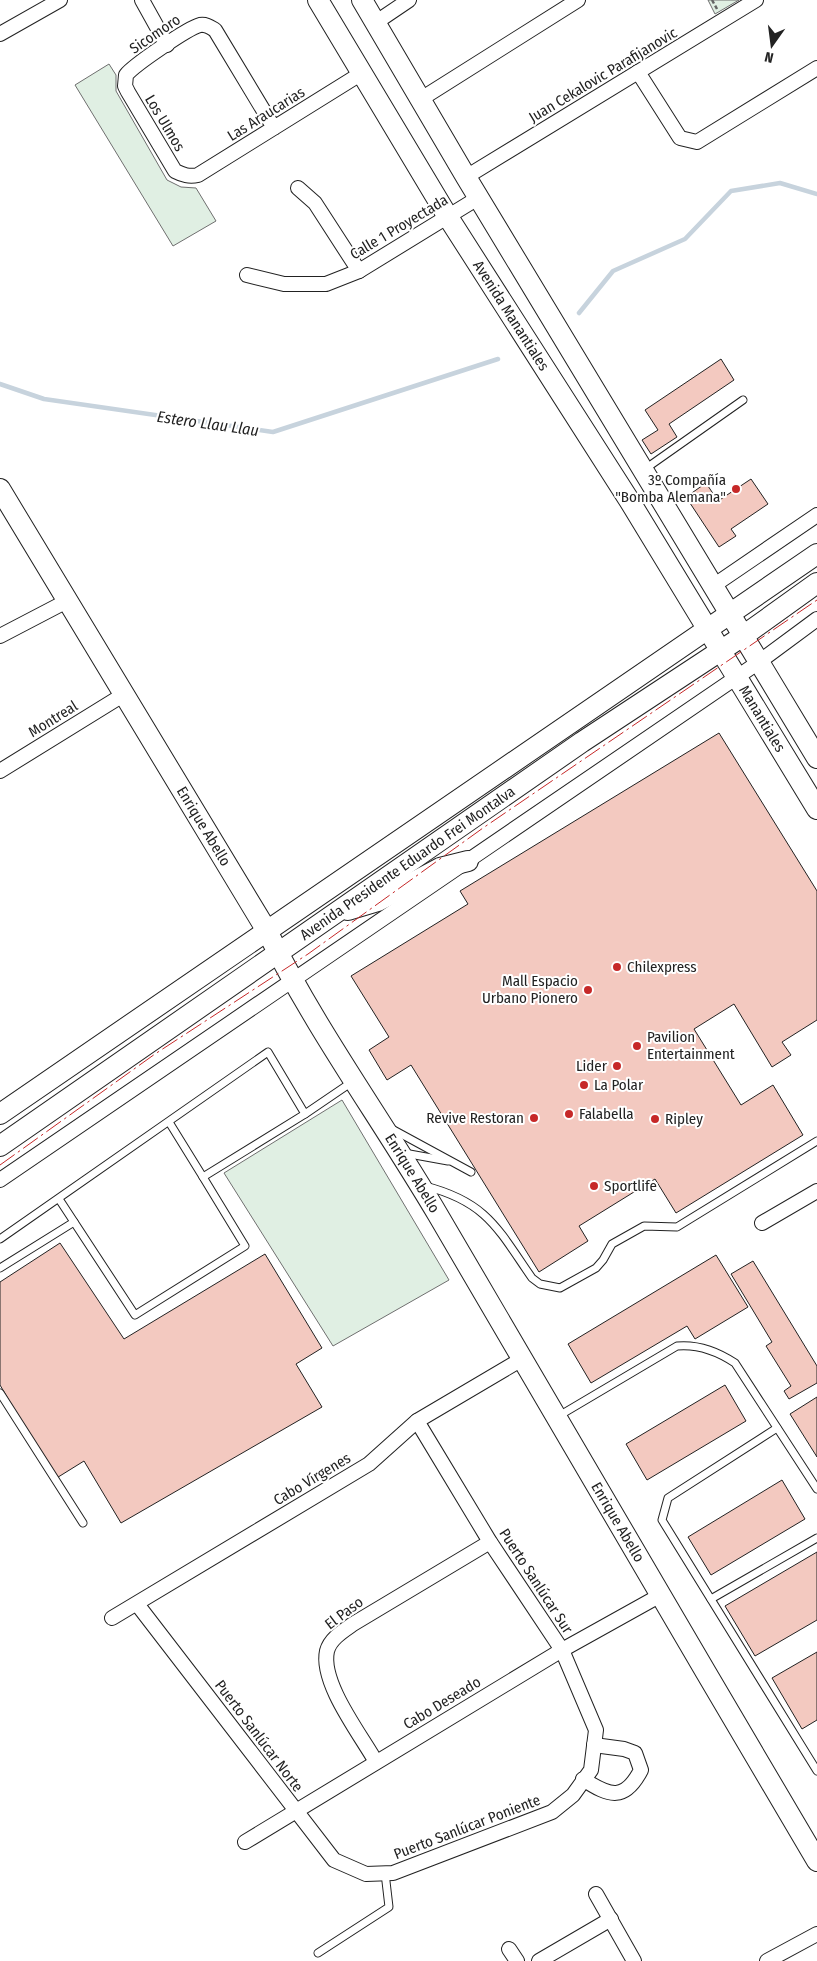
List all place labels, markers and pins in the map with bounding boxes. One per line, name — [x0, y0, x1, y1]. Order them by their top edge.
place label: 3º Compañía "Bomba Alemana" — [615, 471, 726, 506]
marker: 3º Compañía "Bomba Alemana" — [730, 483, 742, 495]
place label: Chilexpress — [627, 958, 697, 976]
marker: Chilexpress — [611, 961, 623, 973]
place label: Mall Espacio Urbano Pionero — [482, 972, 578, 1007]
marker: Mall Espacio Urbano Pionero — [582, 984, 594, 996]
place label: Pavilion Entertainment — [647, 1028, 735, 1063]
marker: Pavilion Entertainment — [631, 1040, 643, 1052]
place label: Lider — [576, 1057, 608, 1075]
marker: Lider — [611, 1060, 623, 1072]
place label: La Polar — [594, 1076, 644, 1094]
marker: La Polar — [578, 1079, 590, 1091]
place label: Falabella — [579, 1105, 634, 1123]
marker: Falabella — [563, 1108, 575, 1120]
place label: Revive Restoran — [426, 1109, 524, 1127]
place label: Ripley — [665, 1110, 703, 1128]
marker: Revive Restoran — [528, 1112, 540, 1124]
marker: Ripley — [649, 1113, 661, 1125]
place label: Sportlife — [604, 1177, 657, 1195]
marker: Sportlife — [588, 1180, 600, 1192]

